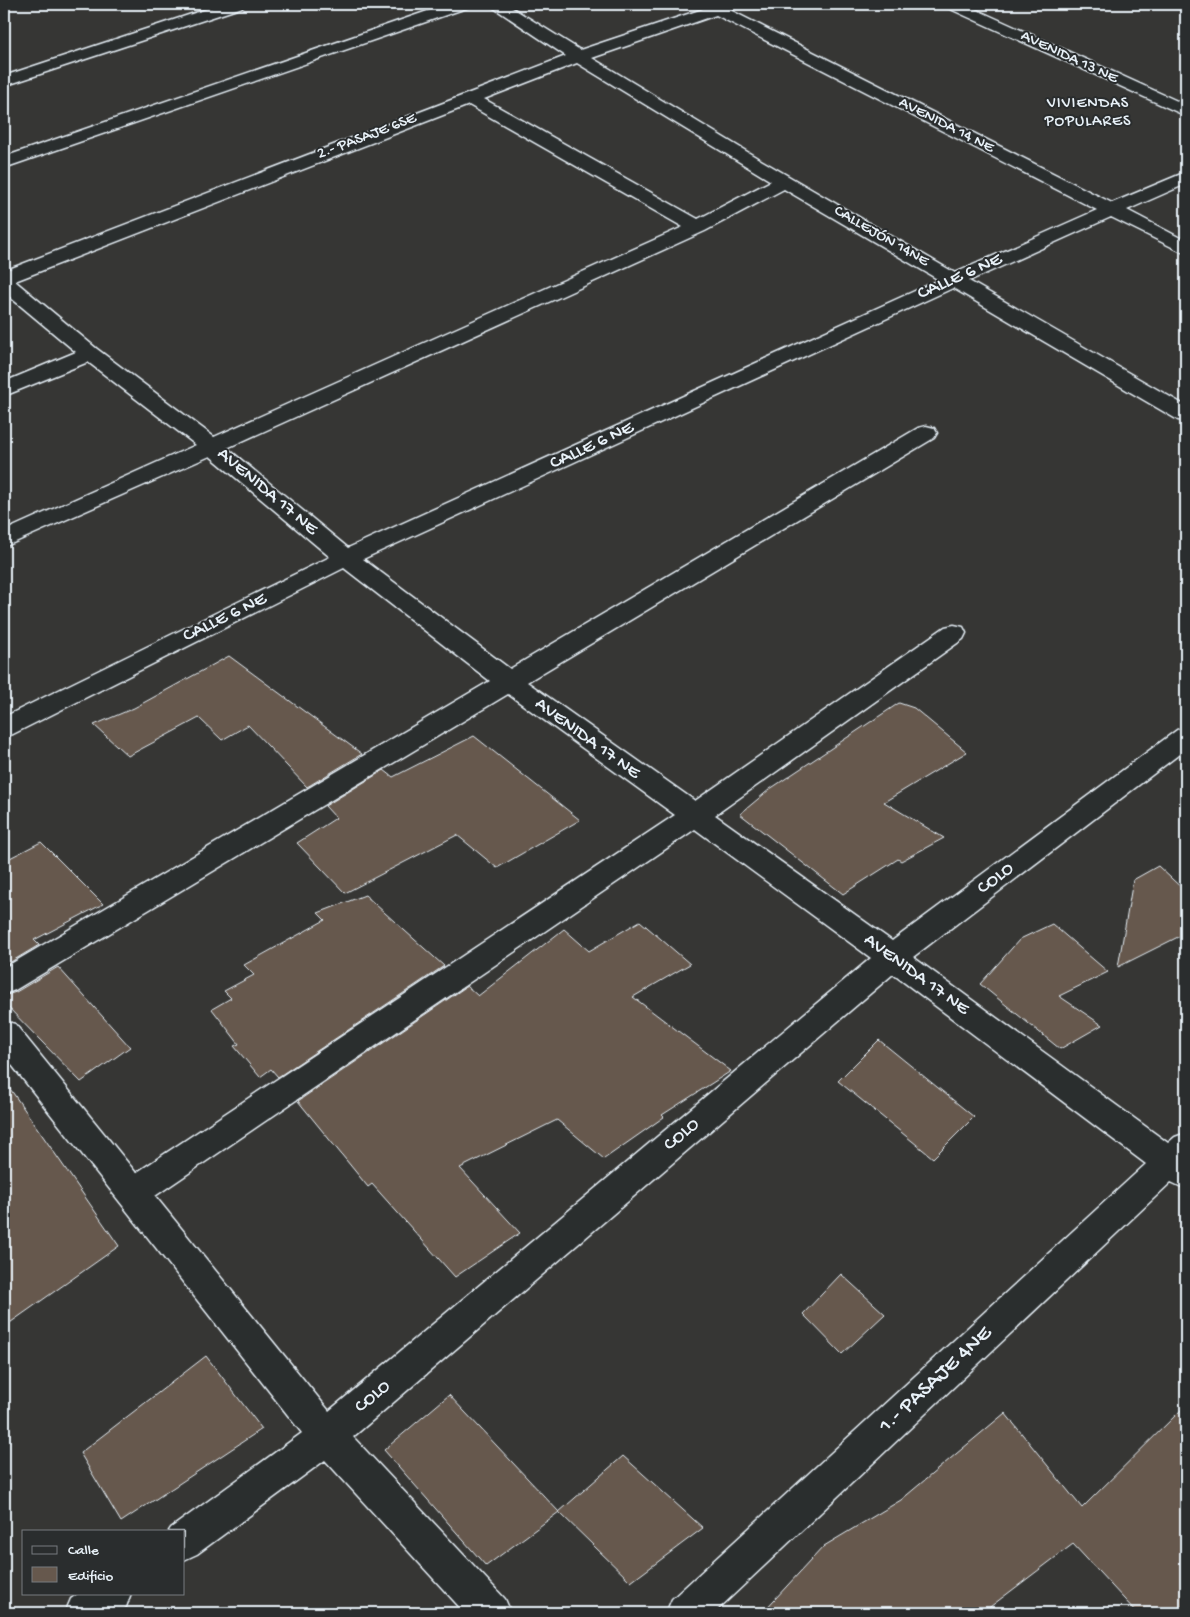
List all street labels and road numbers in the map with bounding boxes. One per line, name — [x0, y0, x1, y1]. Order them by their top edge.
street label: AVENIDA 13 NE — [1017, 27, 1122, 89]
street label: AVENIDA 14 NE — [895, 94, 998, 159]
street label: 2.- PASAJE 6SE — [315, 109, 420, 165]
street label: CALLEJÓN 14NE — [830, 202, 933, 272]
street label: CALLE 6 NE — [914, 248, 1007, 306]
street label: CALLE 6 NE — [546, 416, 639, 475]
street label: AVENIDA 17 NE — [212, 443, 323, 542]
street label: CALLE 6 NE — [179, 587, 272, 648]
street label: AVENIDA 17 NE — [530, 693, 645, 786]
street label: COLO — [973, 857, 1019, 900]
street label: AVENIDA 17 NE — [859, 929, 974, 1022]
street label: COLO — [659, 1113, 705, 1157]
street label: 1.- PASAJE 4NE — [873, 1320, 999, 1440]
street label: COLO — [350, 1375, 396, 1419]

